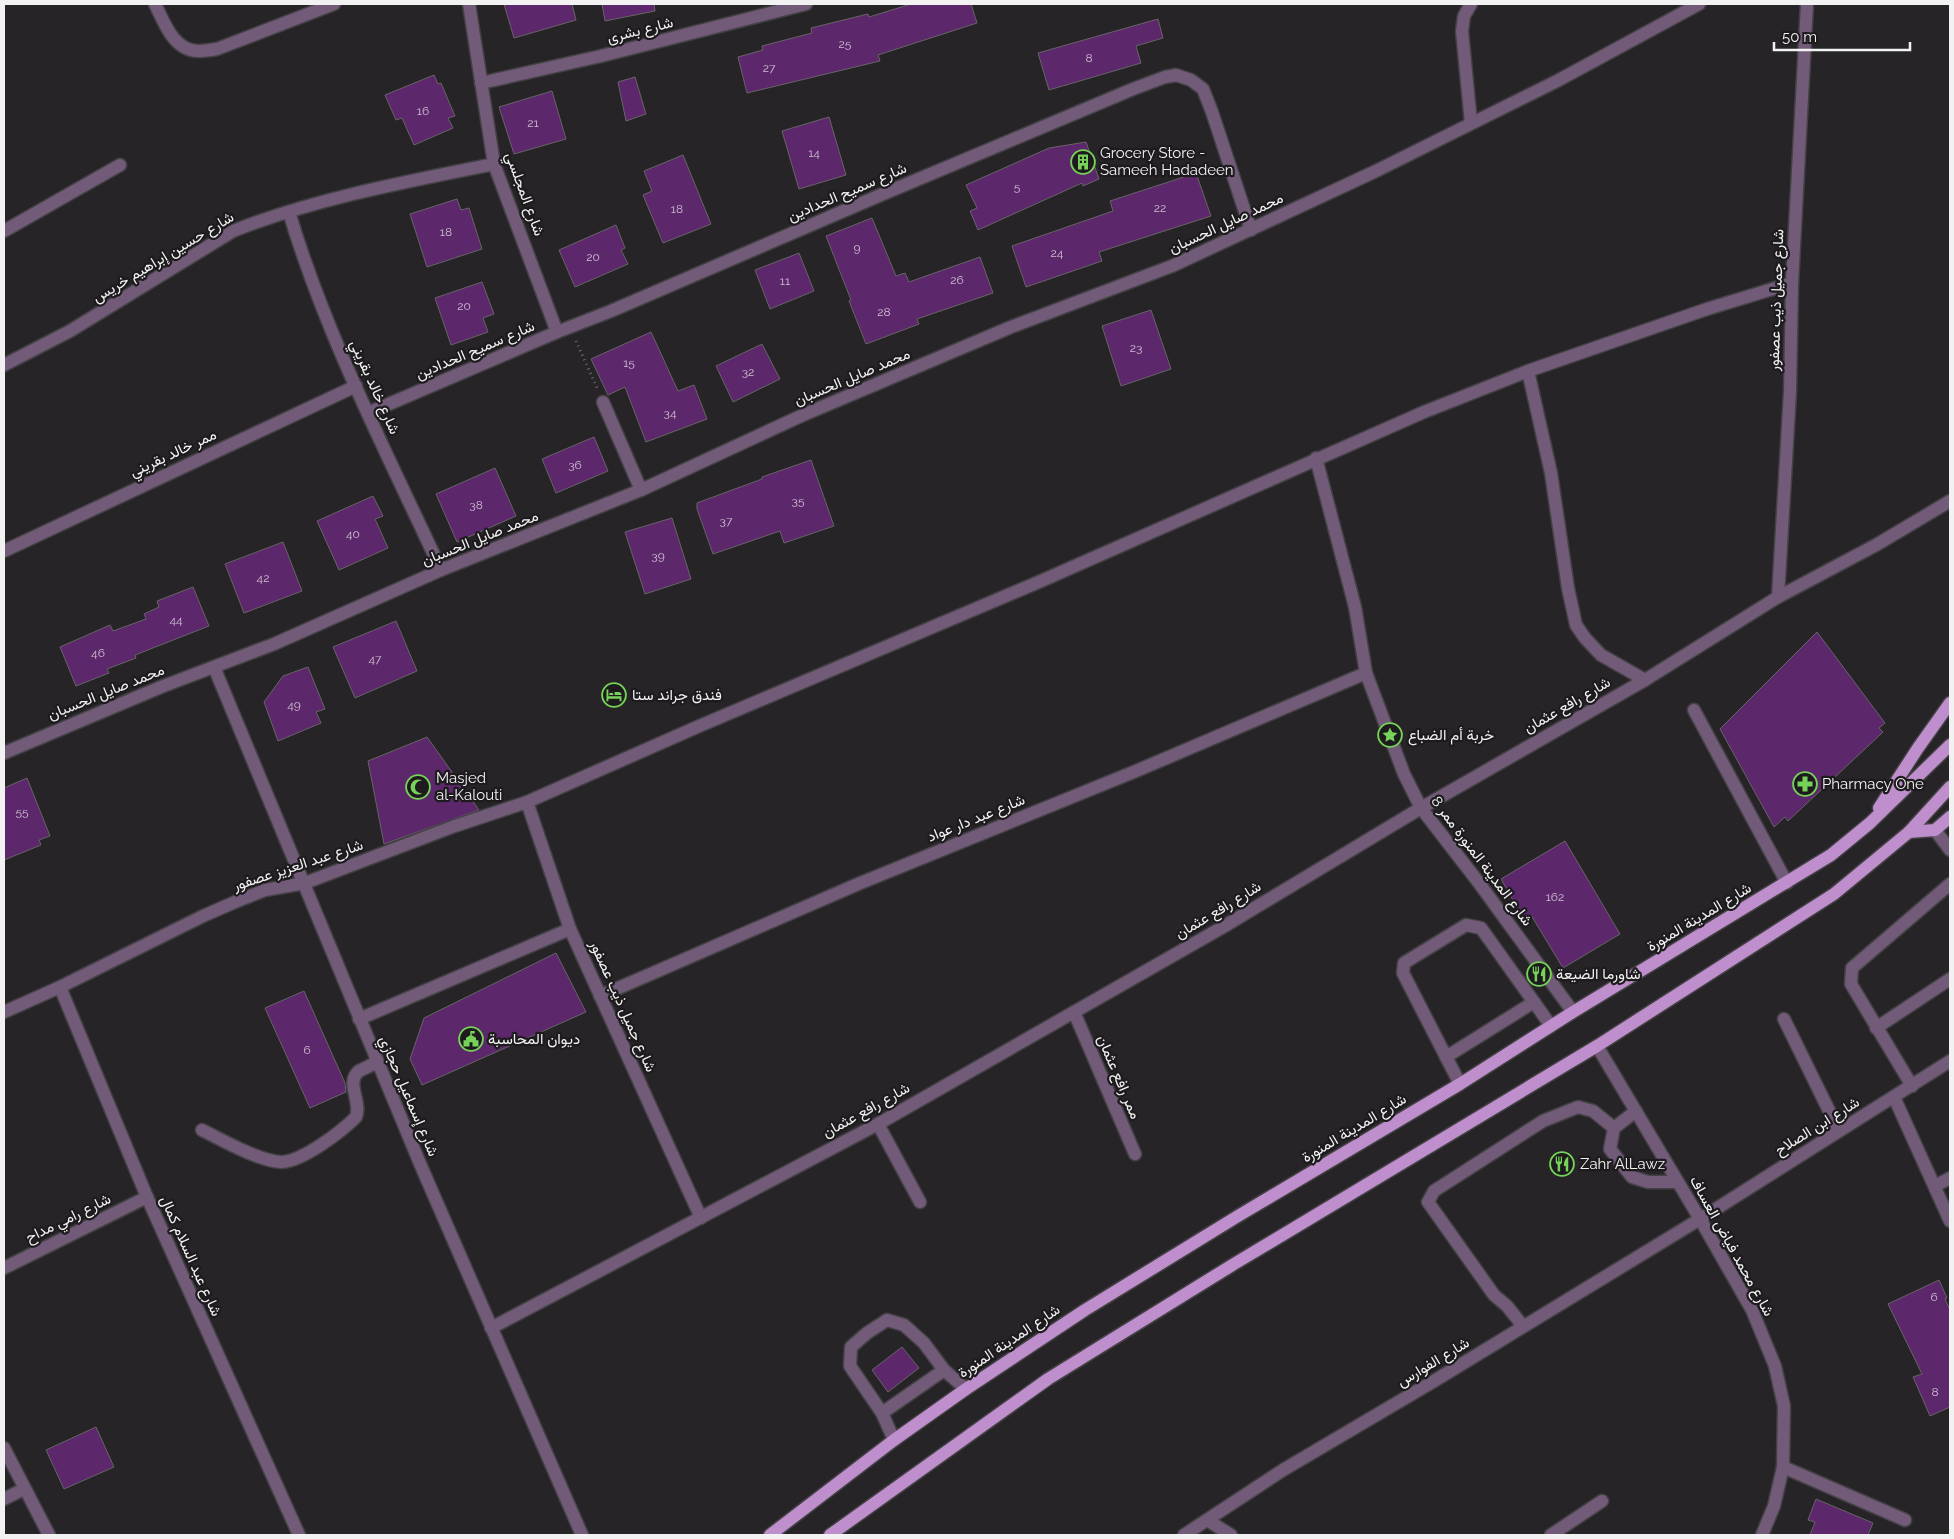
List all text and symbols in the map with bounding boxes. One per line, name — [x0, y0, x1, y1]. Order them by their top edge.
street label: شارع بشرى — [605, 13, 676, 49]
scale bar — [1774, 20, 1910, 52]
text: 50 m — [1782, 28, 1817, 46]
house number: 25 — [839, 37, 852, 51]
house number: 8 — [1085, 51, 1093, 65]
house number: 27 — [763, 61, 776, 75]
house number: 16 — [417, 104, 429, 118]
house number: 21 — [527, 116, 539, 130]
place label: Grocery Store - Sameeh Hadadeen — [1100, 144, 1234, 179]
house number: 14 — [808, 146, 820, 160]
building icon: Grocery Store - Sameeh Hadadeen — [1070, 149, 1096, 175]
street label: شارع المجلسي — [498, 150, 549, 240]
street label: شارع سميح الحدادين — [785, 159, 910, 227]
house number: 5 — [1014, 180, 1021, 194]
street label: محمد صايل الحسبان — [1166, 189, 1286, 257]
house number: 22 — [1154, 201, 1166, 215]
house number: 18 — [671, 202, 683, 216]
street label: شارع حسين إبراهيم خريس — [89, 208, 238, 308]
house number: 18 — [440, 225, 452, 239]
street label: شارع جميل ذيب عصفور — [1764, 229, 1789, 372]
house number: 9 — [853, 241, 861, 255]
house number: 24 — [1051, 246, 1064, 260]
house number: 20 — [586, 250, 600, 264]
house number: 26 — [950, 273, 964, 287]
house number: 11 — [780, 274, 790, 288]
house number: 20 — [457, 299, 471, 313]
house number: 28 — [877, 305, 891, 319]
street label: شارع سميح الحدادين — [413, 317, 538, 385]
street label: شارع خالد بقريني — [343, 337, 404, 439]
house number: 23 — [1130, 341, 1142, 355]
street label: محمد صايل الحسبان — [791, 344, 913, 410]
house number: 15 — [623, 356, 635, 370]
house number: 32 — [742, 365, 754, 379]
house number: 34 — [664, 406, 677, 420]
street label: ممر خالد بقريني — [127, 425, 221, 485]
house number: 36 — [568, 458, 582, 472]
house number: 35 — [792, 494, 805, 508]
house number: 38 — [469, 498, 483, 512]
street label: محمد صايل الحسبان — [419, 506, 541, 570]
house number: 37 — [720, 514, 733, 528]
house number: 40 — [346, 527, 360, 541]
house number: 39 — [651, 549, 665, 563]
house number: 42 — [257, 571, 269, 585]
house number: 44 — [169, 613, 183, 627]
house number: 46 — [91, 646, 105, 660]
house number: 47 — [369, 652, 382, 666]
street label: محمد صايل الحسبان — [45, 660, 167, 724]
street label: شارع رافع عثمان — [1520, 673, 1615, 739]
hotel icon: فندق جراند ستا — [601, 682, 627, 708]
place label: فندق جراند ستا — [632, 686, 722, 704]
house number: 49 — [287, 698, 301, 712]
place icon: خربة أم الضباع — [1377, 722, 1403, 748]
place label: خربة أم الضباع — [1408, 726, 1494, 746]
place label: Masjed al-Kalouti — [436, 769, 502, 804]
pharmacy icon: Pharmacy One — [1792, 771, 1818, 797]
mosque icon: Masjed al-Kalouti — [405, 774, 431, 800]
place label: Pharmacy One — [1822, 775, 1924, 793]
street label: شارع عبد دار عواد — [925, 790, 1028, 848]
street label: شارع المدينة المنورة ممر 8 — [1426, 793, 1537, 931]
house number: 55 — [15, 805, 29, 819]
street label: شارع عبد العزيز عصفور — [230, 835, 366, 897]
street label: شارع رافع عثمان — [1172, 877, 1265, 944]
street label: شارع المدينة المنورة — [1643, 879, 1756, 957]
house number: 162 — [1546, 890, 1564, 904]
street label: شارع جميل ذيب عصفور — [584, 937, 660, 1076]
restaurant icon: شاورما الضيعة — [1526, 961, 1552, 987]
place label: شاورما الضيعة — [1556, 965, 1641, 983]
public building icon: ديوان المحاسبة — [458, 1026, 484, 1052]
place label: ديوان المحاسبة — [488, 1030, 580, 1048]
street label: ممر رافع عثمان — [1091, 1032, 1145, 1122]
street label: شارع إسماعيل حجازي — [372, 1033, 443, 1161]
house number: 6 — [303, 1043, 311, 1057]
street label: شارع رافع عثمان — [819, 1078, 914, 1143]
street label: شارع المدينة المنورة — [1298, 1090, 1411, 1168]
street label: شارع ابن الصلاح — [1771, 1093, 1864, 1161]
restaurant icon: Zahr AlLawz — [1549, 1151, 1575, 1177]
place label: Zahr AlLawz — [1580, 1155, 1665, 1173]
street label: شارع محمد فياض العساف — [1684, 1173, 1778, 1320]
street label: شارع رامي مداح — [22, 1189, 116, 1250]
street label: شارع عبد السلام كمال — [155, 1193, 226, 1320]
house number: 6 — [1930, 1290, 1938, 1304]
street label: شارع المدينة المنورة — [955, 1300, 1065, 1383]
street label: شارع الفوارس — [1394, 1333, 1474, 1392]
house number: 8 — [1931, 1385, 1939, 1399]

